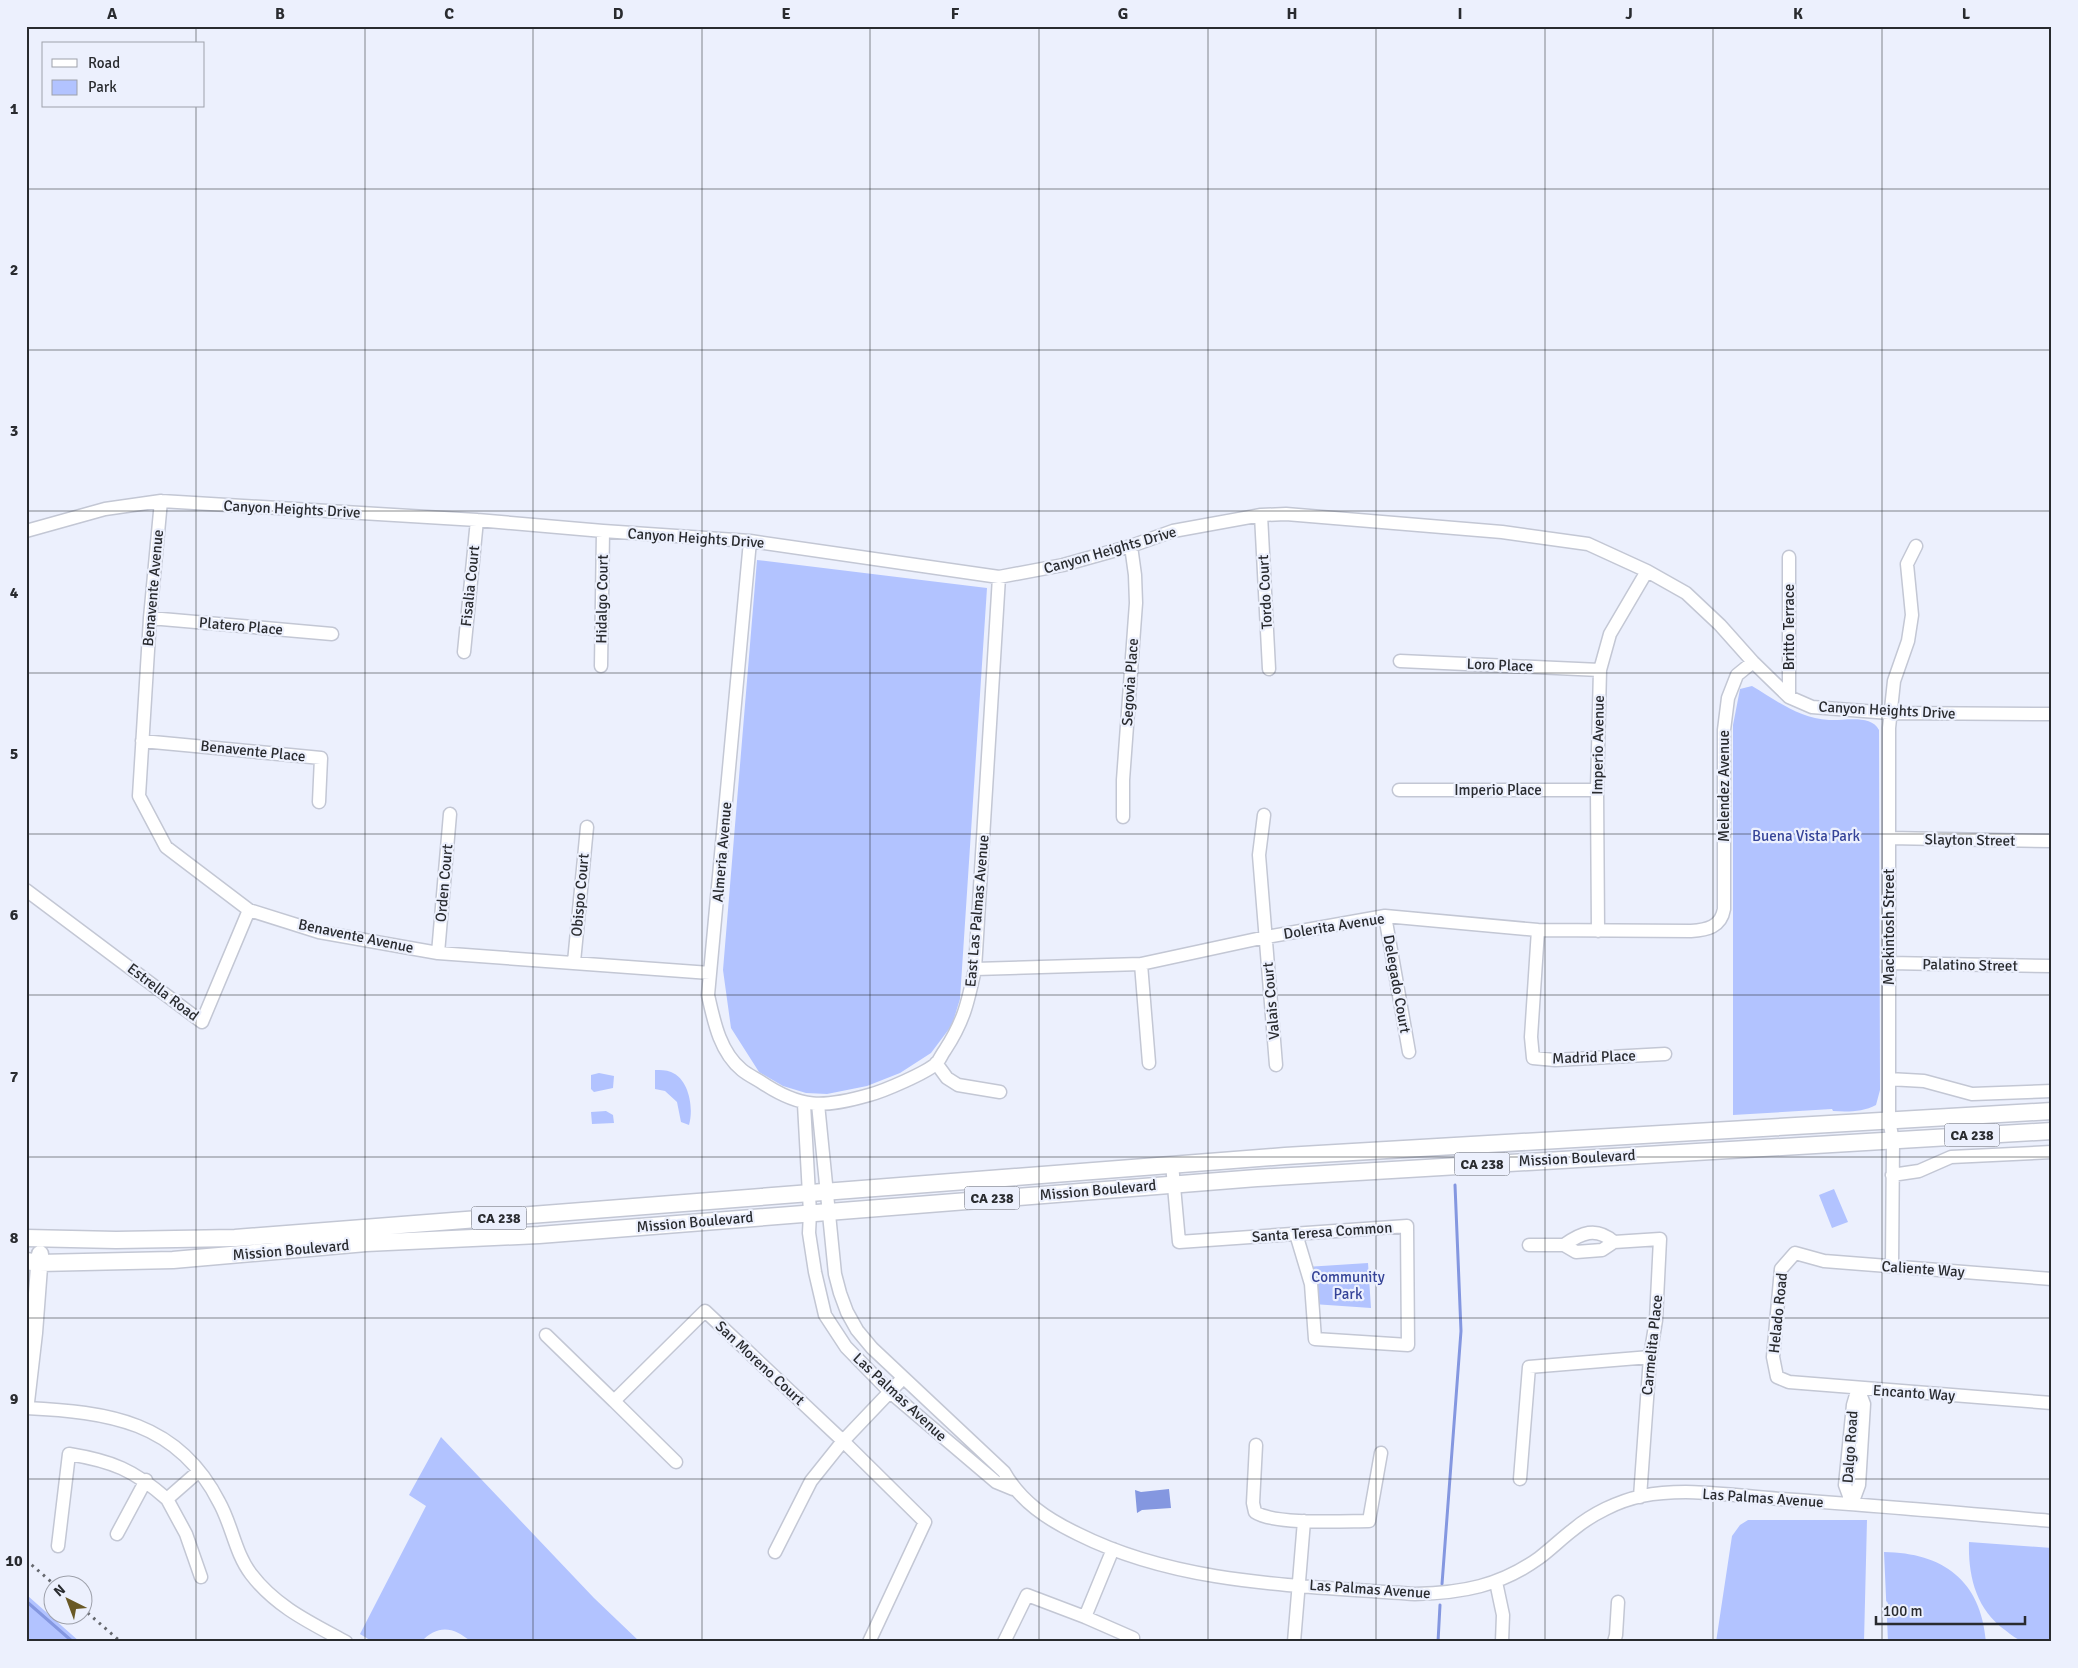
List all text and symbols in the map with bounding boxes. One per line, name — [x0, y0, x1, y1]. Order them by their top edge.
text: A — [107, 4, 118, 24]
text: B — [275, 4, 285, 24]
text: C — [444, 4, 454, 24]
text: D — [613, 4, 624, 24]
text: E — [781, 4, 791, 24]
text: F — [951, 4, 960, 24]
text: G — [1118, 4, 1128, 24]
text: H — [1287, 4, 1297, 24]
text: I — [1457, 4, 1463, 24]
text: J — [1625, 4, 1633, 24]
text: K — [1793, 4, 1803, 24]
text: L — [1962, 4, 1971, 24]
legend — [42, 42, 205, 108]
text: Road — [88, 54, 120, 72]
text: Park — [88, 78, 117, 96]
text: 1 — [10, 99, 19, 119]
text: 2 — [10, 260, 18, 280]
text: 3 — [10, 421, 18, 441]
street label: Canyon Heights Drive — [223, 496, 361, 522]
street label: Canyon Heights Drive — [1042, 522, 1178, 578]
street label: Canyon Heights Drive — [627, 524, 765, 552]
street label: Benavente Avenue — [139, 529, 167, 647]
street label: Fisalia Court — [457, 545, 483, 627]
street label: Hidalgo Court — [592, 554, 612, 644]
street label: Tordo Court — [1254, 554, 1276, 630]
text: 4 — [10, 583, 19, 603]
street label: Britto Terrace — [1780, 584, 1798, 670]
street label: Platero Place — [198, 613, 284, 639]
street label: Segovia Place — [1118, 637, 1142, 727]
street label: Loro Place — [1466, 655, 1534, 675]
street label: Imperio Avenue — [1588, 695, 1608, 795]
street label: Canyon Heights Drive — [1818, 697, 1956, 723]
street label: Melendez Avenue — [1715, 730, 1733, 842]
street label: Benavente Place — [200, 737, 306, 765]
text: 5 — [10, 744, 18, 764]
street label: Imperio Place — [1454, 781, 1542, 799]
street label: Almeria Avenue — [709, 801, 735, 903]
park label: Buena Vista Park — [1752, 827, 1861, 845]
street label: Slayton Street — [1924, 830, 2016, 850]
street label: East Las Palmas Avenue — [961, 834, 993, 988]
street label: Orden Court — [432, 843, 456, 923]
street label: Obispo Court — [567, 853, 593, 937]
street label: Mackintosh Street — [1880, 869, 1898, 985]
text: 6 — [10, 905, 19, 925]
street label: Dolerita Avenue — [1282, 909, 1386, 943]
street label: Benavente Avenue — [297, 915, 415, 957]
street label: Delegado Court — [1379, 933, 1415, 1035]
street label: Palatino Street — [1922, 955, 2018, 975]
street label: Estrella Road — [124, 959, 202, 1025]
street label: Valais Court — [1259, 962, 1283, 1040]
street label: Madrid Place — [1552, 1047, 1636, 1067]
text: 7 — [10, 1067, 19, 1087]
road number: CA 238 — [1944, 1124, 2000, 1146]
street label: Mission Boulevard — [1518, 1146, 1636, 1170]
road number: CA 238 — [1454, 1152, 1510, 1176]
street label: Mission Boulevard — [1039, 1176, 1157, 1204]
road number: CA 238 — [964, 1186, 1020, 1210]
road number: CA 238 — [472, 1206, 526, 1230]
street label: Mission Boulevard — [636, 1208, 754, 1236]
street label: Santa Teresa Common — [1251, 1218, 1393, 1246]
text: 8 — [10, 1228, 19, 1248]
street label: Mission Boulevard — [232, 1236, 350, 1264]
street label: Caliente Way — [1881, 1257, 1965, 1281]
park label: Community Park — [1311, 1268, 1385, 1303]
street label: Helado Road — [1765, 1272, 1791, 1354]
street label: Carmelita Place — [1638, 1294, 1666, 1396]
street label: San Moreno Court — [712, 1317, 808, 1409]
street label: Las Palmas Avenue — [849, 1349, 951, 1445]
street label: Encanto Way — [1872, 1381, 1956, 1405]
text: 9 — [10, 1389, 19, 1409]
street label: Dalgo Road — [1838, 1410, 1862, 1484]
street label: Las Palmas Avenue — [1702, 1485, 1824, 1511]
text: 10 — [5, 1551, 23, 1571]
north arrow — [42, 1576, 92, 1626]
street label: Las Palmas Avenue — [1309, 1576, 1431, 1602]
text: N — [50, 1581, 69, 1600]
scale bar — [1876, 1593, 2024, 1625]
text: 100 m — [1883, 1602, 1923, 1620]

